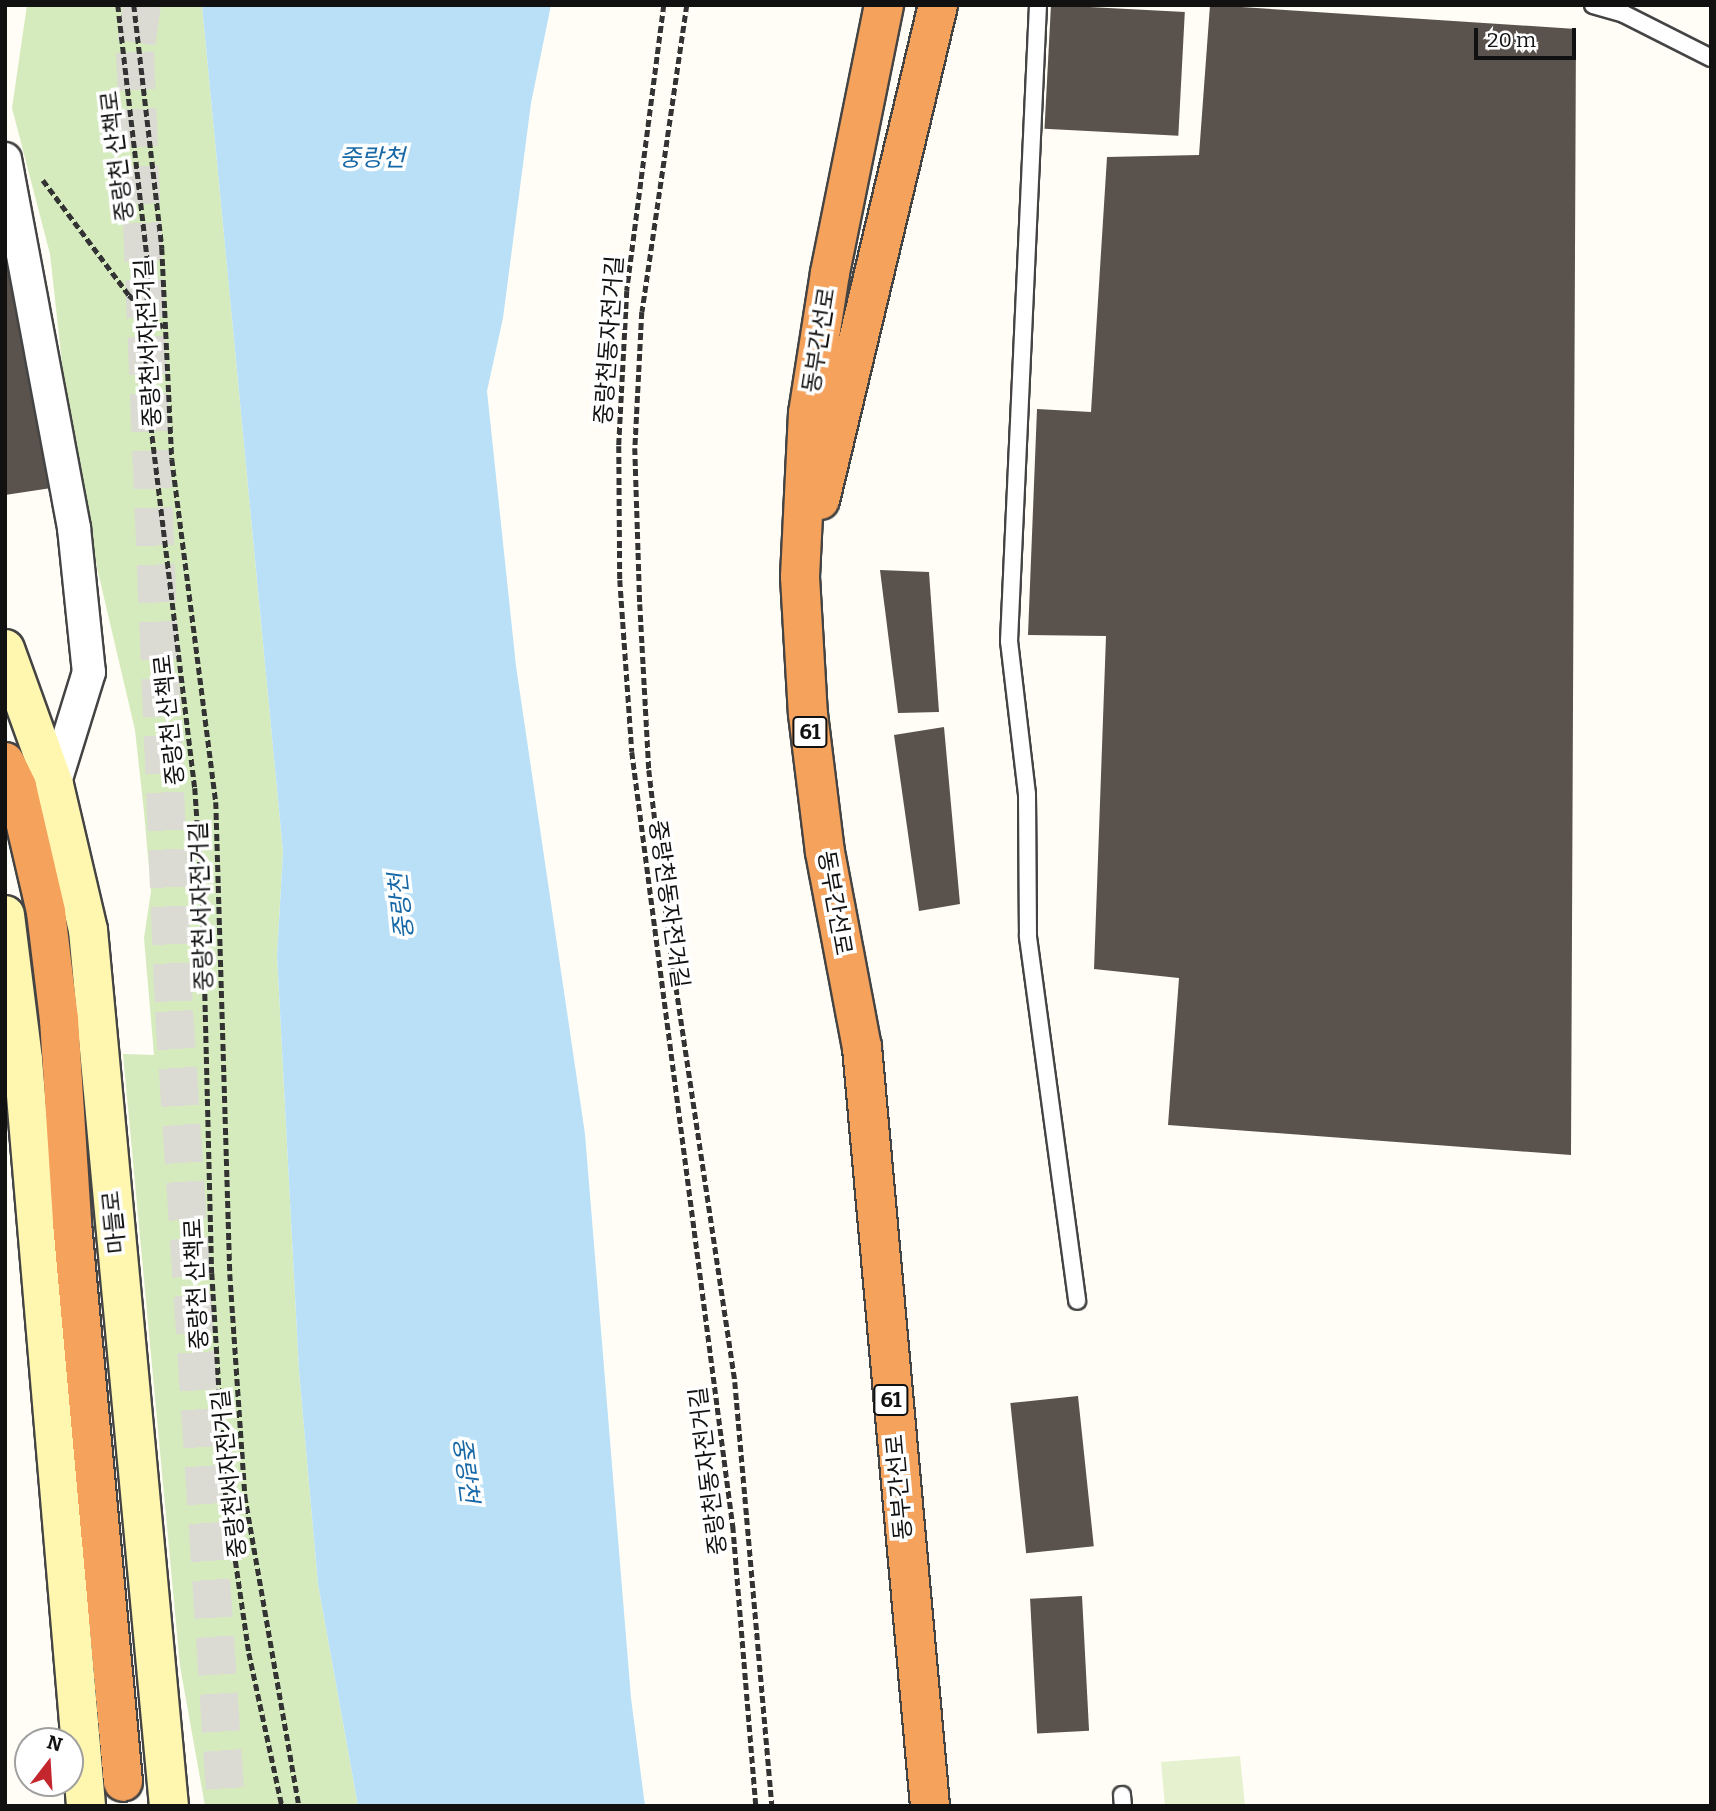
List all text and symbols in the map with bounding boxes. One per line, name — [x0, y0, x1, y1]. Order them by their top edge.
scale bar — [1478, 14, 1580, 58]
text: 20 m — [1487, 27, 1536, 53]
street label: 중랑천 산책로 — [95, 89, 139, 223]
water label: 중랑천 — [339, 145, 405, 173]
street label: 중랑천동자전거길 — [589, 255, 629, 425]
street label: 중랑천서자전거길 — [130, 258, 166, 428]
street label: 동부간선로 — [797, 286, 841, 394]
street label: 중랑천 산책로 — [148, 653, 190, 787]
road number: 61 — [791, 714, 829, 750]
street label: 중랑천동자전거길 — [644, 818, 694, 990]
street label: 중랑천서자전거길 — [184, 821, 218, 991]
street label: 동부간선로 — [812, 849, 858, 957]
water label: 중랑천 — [384, 872, 420, 940]
street label: 마들로 — [97, 1189, 131, 1255]
street label: 중랑천 산책로 — [179, 1218, 213, 1350]
road number: 61 — [872, 1382, 910, 1418]
street label: 중랑천동자전거길 — [684, 1385, 732, 1557]
street label: 중랑천서자전거길 — [206, 1388, 252, 1560]
street label: 동부간선로 — [881, 1433, 917, 1541]
water label: 중랑천 — [447, 1435, 483, 1505]
north arrow — [14, 1727, 84, 1797]
text: N — [44, 1730, 65, 1756]

